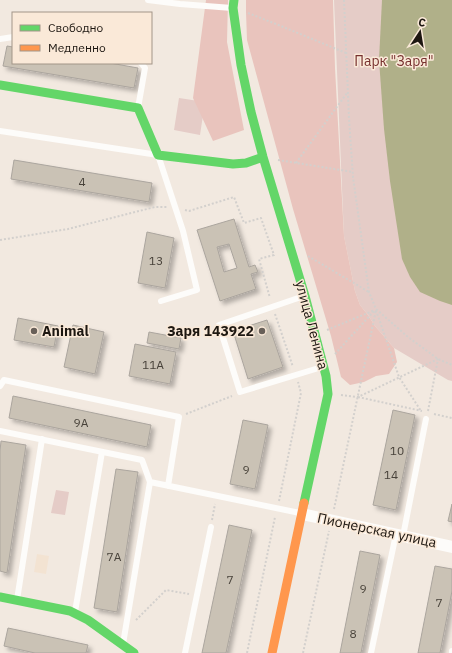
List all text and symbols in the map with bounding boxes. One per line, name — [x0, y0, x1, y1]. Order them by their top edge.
legend — [12, 12, 152, 64]
north arrow — [400, 12, 440, 52]
text: С — [417, 15, 427, 30]
text: Свободно — [48, 20, 104, 35]
text: Медленно — [48, 40, 106, 55]
park label: Парк "Заря" — [354, 52, 434, 70]
house number: 4 — [78, 174, 86, 189]
house number: 13 — [149, 253, 163, 268]
street label: улица Ленина — [291, 278, 333, 372]
place label: Animal — [42, 322, 89, 340]
place label: Заря 143922 — [167, 322, 254, 340]
marker: Animal — [29, 326, 39, 336]
marker: Заря 143922 — [257, 326, 267, 336]
house number: 11А — [142, 357, 164, 372]
house number: 9А — [74, 415, 89, 430]
house number: 10 — [390, 443, 404, 458]
house number: 9 — [242, 462, 250, 477]
house number: 14 — [384, 467, 398, 482]
street label: Пионерская улица — [316, 509, 439, 552]
house number: 7А — [107, 549, 122, 564]
house number: 7 — [226, 572, 234, 587]
house number: 9 — [359, 581, 367, 596]
house number: 7 — [435, 595, 443, 610]
house number: 8 — [349, 626, 357, 641]

